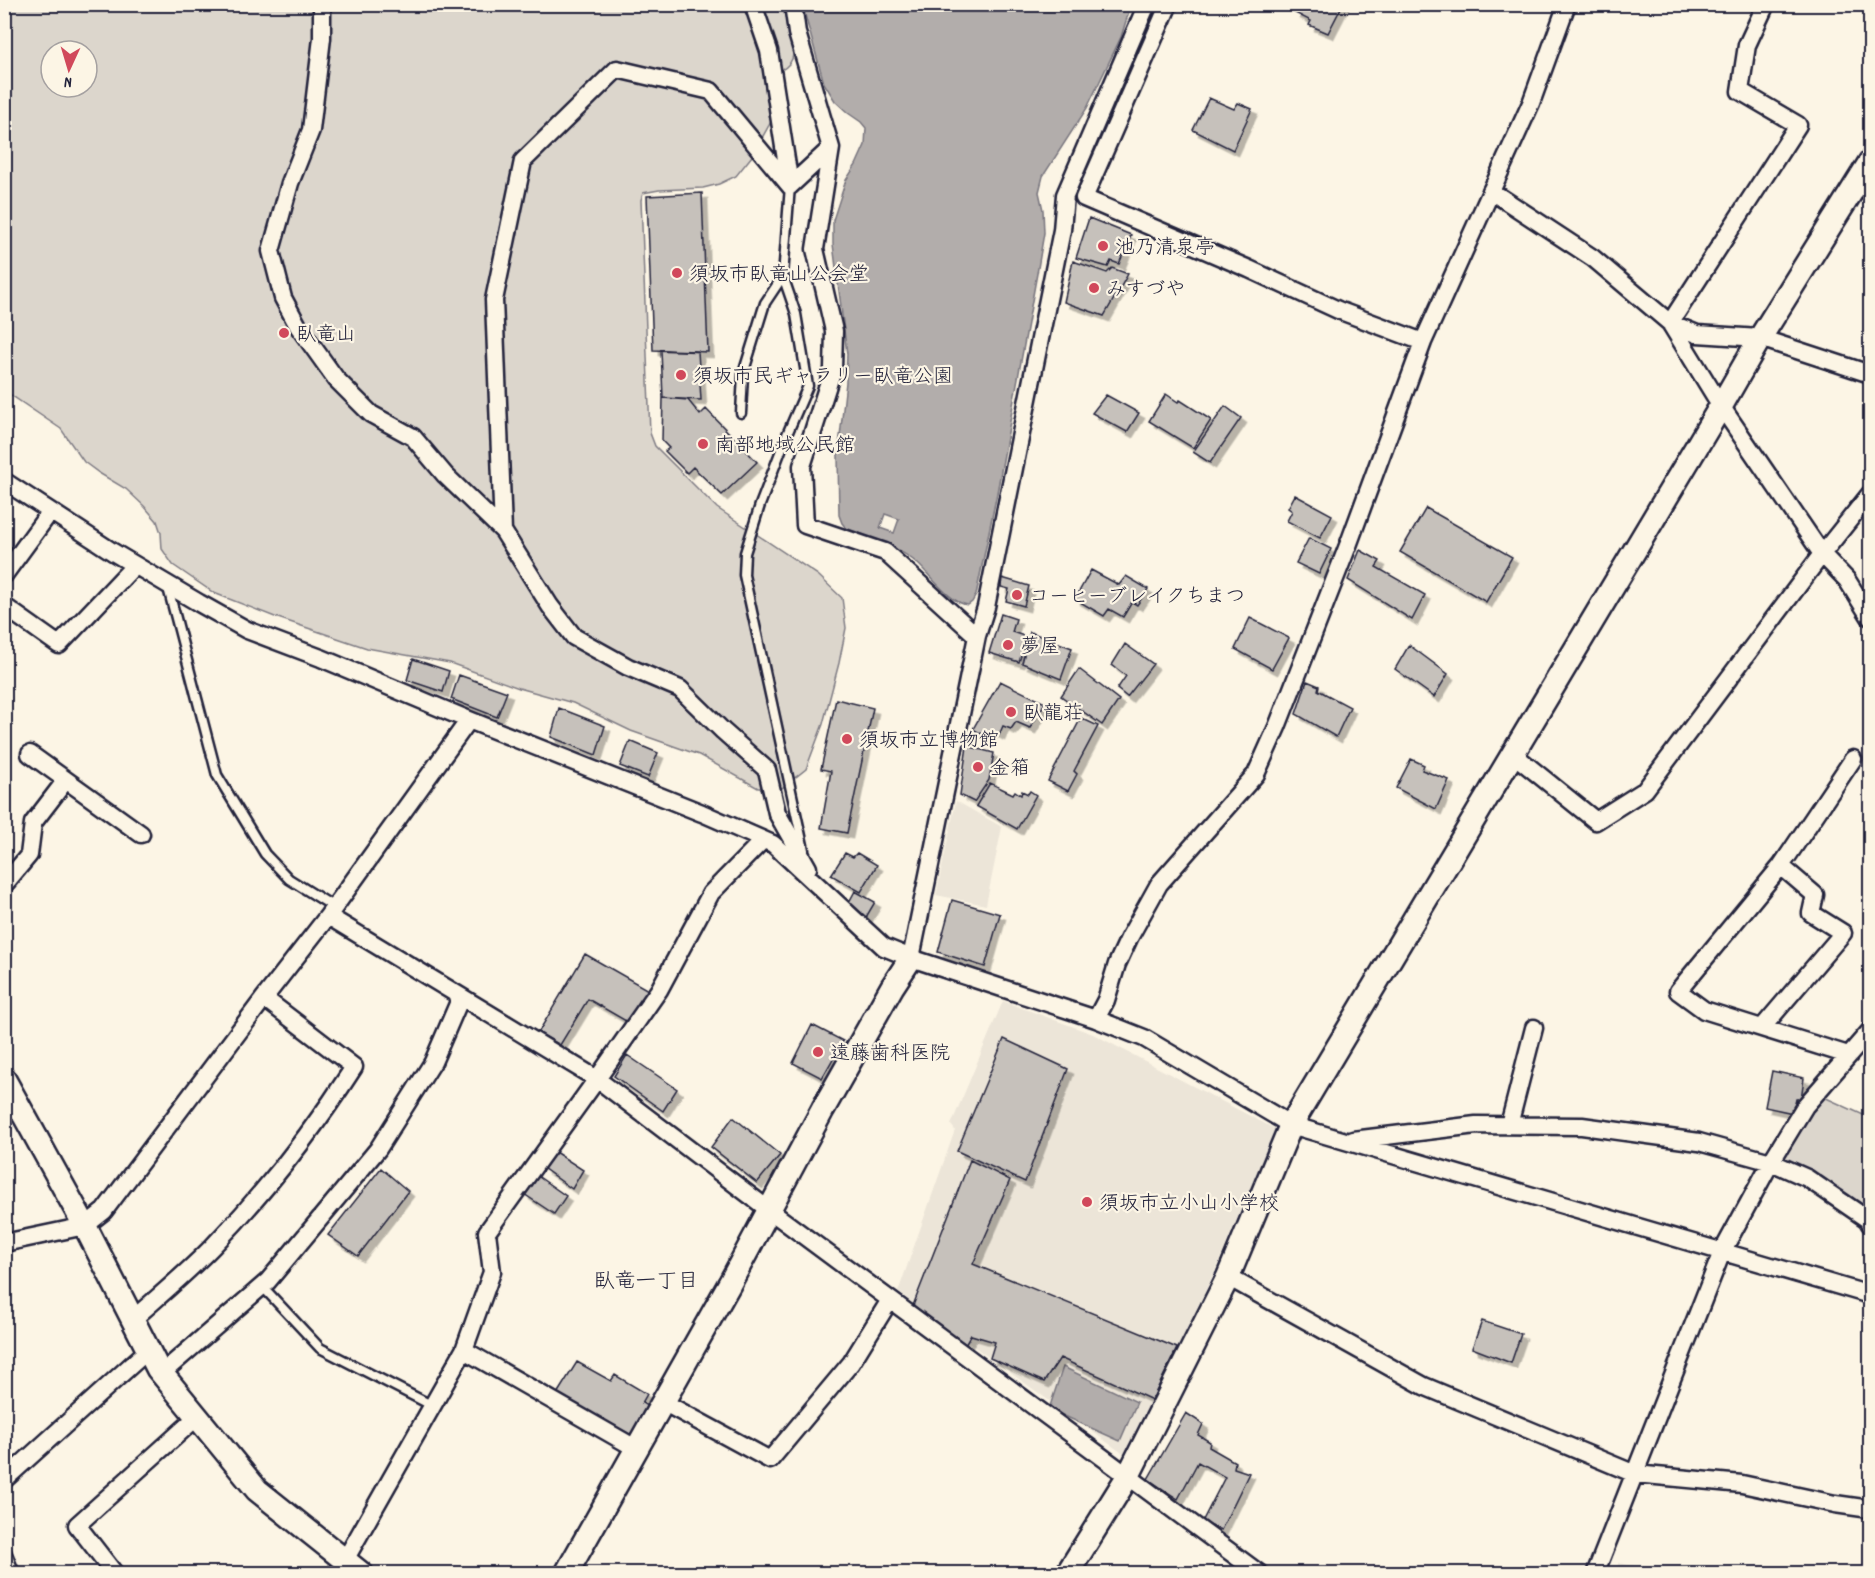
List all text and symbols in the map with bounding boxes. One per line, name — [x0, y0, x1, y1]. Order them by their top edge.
north arrow — [39, 39, 99, 99]
text: N — [63, 70, 73, 93]
place label: 池乃清泉亭 — [1115, 235, 1215, 263]
marker: 池乃清泉亭 — [1096, 239, 1110, 253]
place label: 須坂市臥竜山公会堂 — [689, 262, 869, 290]
marker: 須坂市臥竜山公会堂 — [670, 266, 684, 280]
place label: みすづや — [1106, 277, 1185, 305]
marker: みすづや — [1087, 281, 1101, 295]
place label: 臥竜山 — [296, 322, 356, 350]
marker: 臥竜山 — [277, 326, 291, 340]
place label: 須坂市民ギャラリー臥竜公園 — [693, 364, 953, 392]
marker: 須坂市民ギャラリー臥竜公園 — [674, 368, 688, 382]
place label: 南部地域公民館 — [715, 433, 855, 461]
marker: 南部地域公民館 — [696, 437, 710, 451]
place label: コーヒーブレイクちまつ — [1029, 584, 1245, 612]
marker: コーヒーブレイクちまつ — [1010, 588, 1024, 602]
place label: 夢屋 — [1020, 634, 1060, 662]
marker: 夢屋 — [1001, 638, 1015, 652]
place label: 臥龍荘 — [1023, 701, 1083, 729]
marker: 臥龍荘 — [1004, 705, 1018, 719]
place label: 須坂市立博物館 — [859, 728, 999, 756]
marker: 須坂市立博物館 — [840, 732, 854, 746]
place label: 金箱 — [990, 756, 1030, 784]
marker: 金箱 — [971, 760, 985, 774]
place label: 遠藤歯科医院 — [830, 1041, 950, 1069]
marker: 遠藤歯科医院 — [811, 1045, 825, 1059]
place label: 須坂市立小山小学校 — [1099, 1191, 1279, 1219]
marker: 須坂市立小山小学校 — [1080, 1195, 1094, 1209]
district label: 臥竜一丁目 — [594, 1268, 699, 1298]

